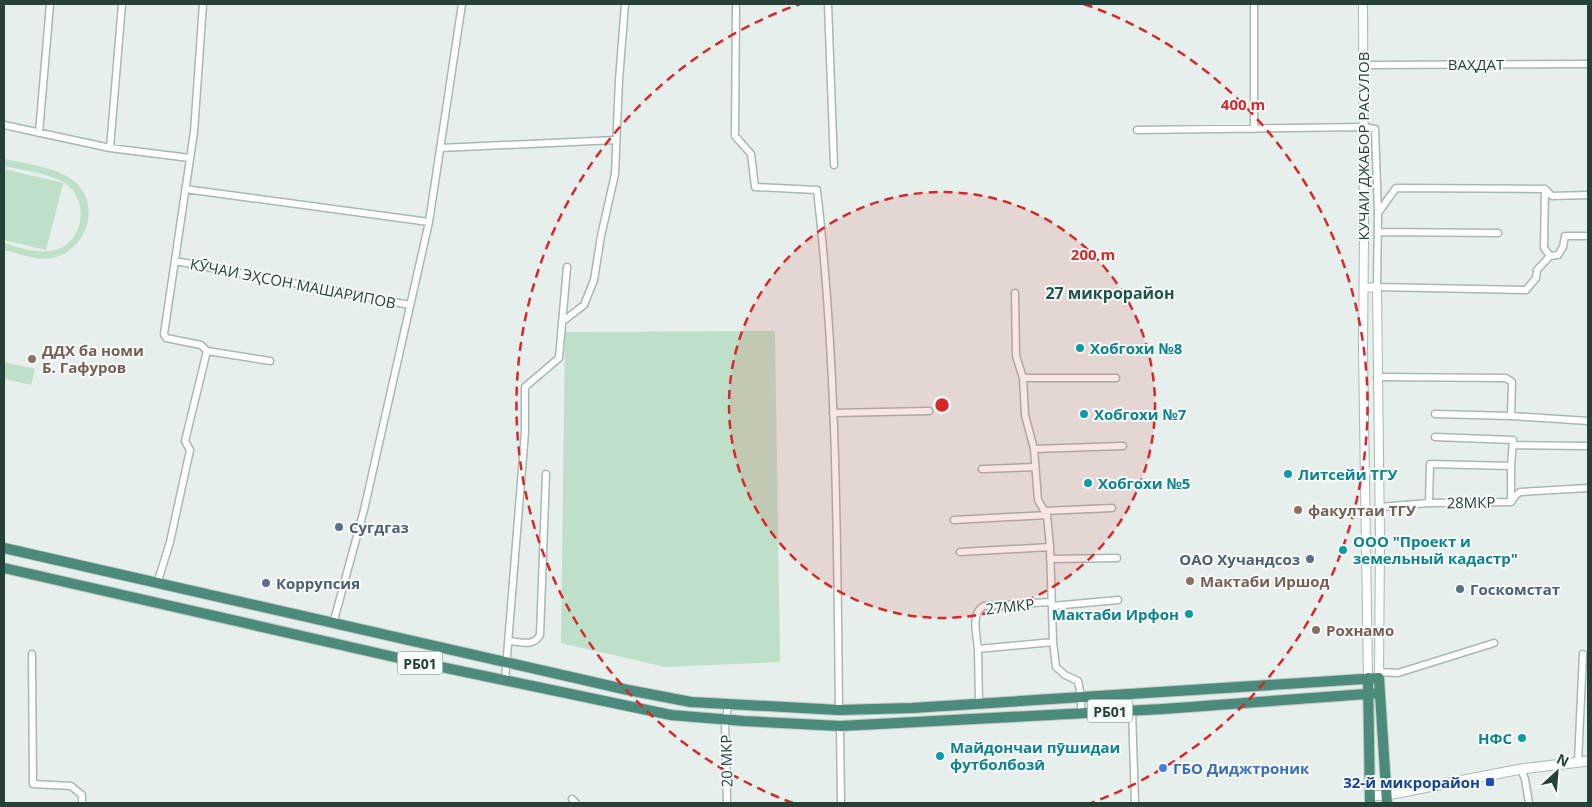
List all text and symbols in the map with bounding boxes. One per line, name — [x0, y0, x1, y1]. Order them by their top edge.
street label: КУЧАИ ДЖАБОР РАСУЛОВ — [1353, 52, 1373, 240]
street label: ВАҲДАТ — [1448, 54, 1505, 74]
text: 400 m — [1221, 94, 1265, 114]
text: 200 m — [1071, 244, 1115, 264]
street label: КӮЧАИ ЭҲСОН МАШАРИПОВ — [188, 253, 398, 313]
district label: 27 микрорайон — [1045, 282, 1175, 304]
place label: Хобгохи №8 — [1090, 338, 1183, 358]
place label: ДДХ ба номи Б. Гафуров — [42, 340, 144, 377]
marker: Хобгохи №8 — [1074, 342, 1086, 354]
marker: ДДХ ба номи Б. Гафуров — [26, 353, 38, 365]
centre of rings — [933, 396, 951, 414]
place label: Хобгохи №7 — [1094, 404, 1187, 424]
marker: Хобгохи №7 — [1078, 408, 1090, 420]
place label: Литсейи ТГУ — [1298, 464, 1397, 484]
marker: Литсейи ТГУ — [1282, 468, 1294, 480]
place label: Хобгохи №5 — [1098, 473, 1190, 493]
marker: Хобгохи №5 — [1082, 477, 1094, 489]
street label: 28МКР — [1446, 492, 1496, 512]
place label: факултаи ТГУ — [1308, 500, 1416, 520]
marker: факултаи ТГУ — [1292, 504, 1304, 516]
place label: Сугдгаз — [349, 517, 409, 537]
marker: Сугдгаз — [333, 521, 345, 533]
place label: ООО "Проект и земельный кадастр" — [1353, 531, 1518, 568]
marker: ООО "Проект и земельный кадастр" — [1337, 544, 1349, 556]
place label: ОАО Хучандсоз — [1179, 549, 1300, 569]
marker: ОАО Хучандсоз — [1304, 553, 1316, 565]
place label: Мактаби Иршод — [1200, 571, 1330, 591]
place label: Коррупсия — [276, 573, 360, 593]
marker: Мактаби Иршод — [1184, 575, 1196, 587]
marker: Коррупсия — [260, 577, 272, 589]
place label: Госкомстат — [1470, 579, 1560, 599]
marker: Госкомстат — [1454, 583, 1466, 595]
street label: 27МКР — [985, 594, 1035, 618]
place label: Мактаби Ирфон — [1052, 604, 1179, 624]
marker: Мактаби Ирфон — [1183, 608, 1195, 620]
place label: Рохнамо — [1326, 620, 1394, 640]
marker: Рохнамо — [1310, 624, 1322, 636]
road number: РБ01 — [398, 651, 442, 674]
road number: РБ01 — [1088, 699, 1132, 722]
place label: НФС — [1478, 728, 1512, 748]
marker: НФС — [1516, 732, 1528, 744]
street label: 20 МКР — [716, 734, 736, 788]
place label: Майдончаи пӯшидаи футболбозӣ — [950, 737, 1120, 774]
north arrow — [1532, 747, 1582, 797]
text: N — [1554, 749, 1572, 771]
marker: Майдончаи пӯшидаи футболбозӣ — [934, 750, 946, 762]
place label: ГБО Диджтроник — [1173, 758, 1310, 778]
marker: ГБО Диджтроник — [1157, 762, 1169, 774]
place label: 32-й микрорайон — [1343, 772, 1480, 792]
marker: 32-й микрорайон — [1484, 776, 1496, 788]

